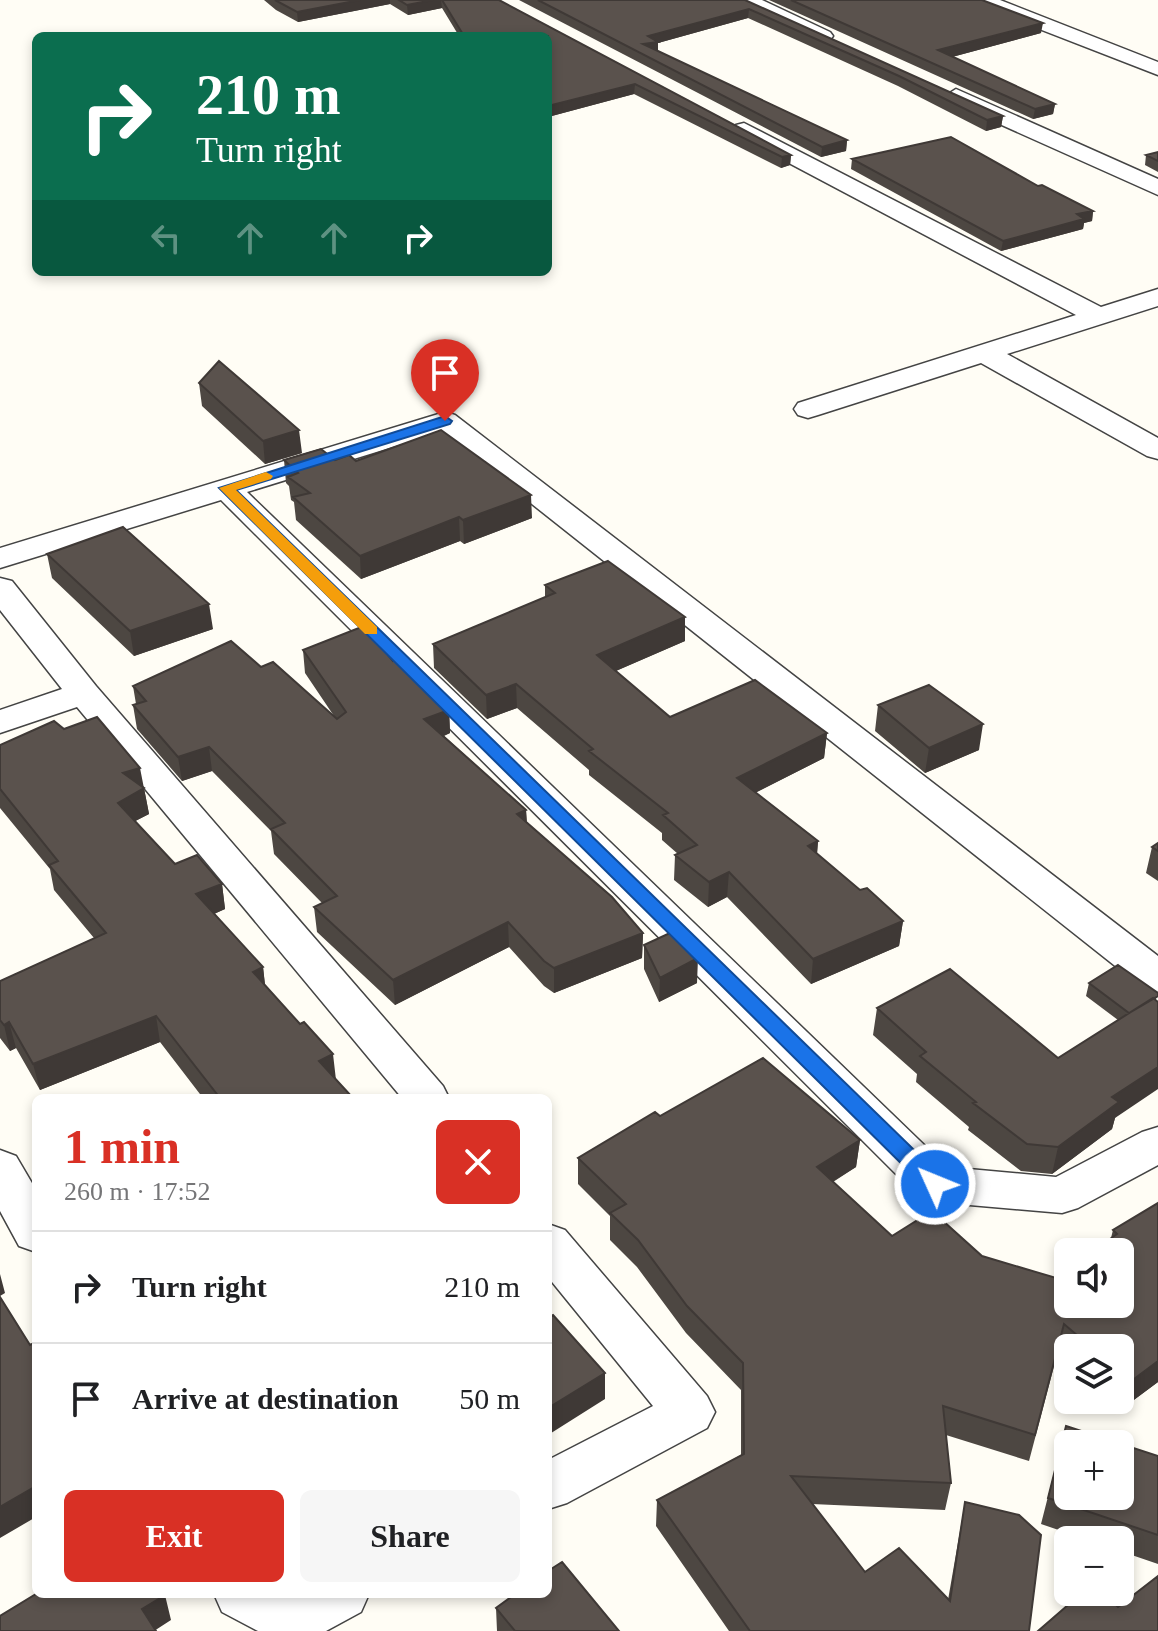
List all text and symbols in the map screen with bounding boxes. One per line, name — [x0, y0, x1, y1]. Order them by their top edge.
icon: right — [64, 64, 168, 168]
text: 210 m — [196, 64, 341, 126]
text: Turn right — [196, 130, 342, 170]
icon: left — [144, 216, 188, 260]
icon: ahead — [228, 216, 272, 260]
icon: ahead — [312, 216, 356, 260]
icon: right — [396, 216, 440, 260]
pin — [411, 339, 479, 421]
icon: arrive — [423, 351, 467, 395]
text: 1 min — [64, 1120, 180, 1173]
button: close — [436, 1120, 520, 1204]
position arrow — [893, 1142, 977, 1226]
text: 260 m · 17:52 — [64, 1177, 211, 1206]
map controls — [1054, 1238, 1134, 1606]
button: sound — [1054, 1238, 1134, 1318]
icon: right — [64, 1265, 108, 1309]
text: Turn right — [132, 1270, 267, 1303]
text: 210 m — [444, 1270, 520, 1303]
button: layers — [1054, 1334, 1134, 1414]
icon: arrive — [64, 1377, 108, 1421]
text: Arrive at destination — [132, 1382, 399, 1415]
text: 50 m — [459, 1382, 520, 1415]
button: + — [1054, 1430, 1134, 1510]
button: Exit — [64, 1490, 284, 1582]
button: Share — [300, 1490, 520, 1582]
button: − — [1054, 1526, 1134, 1606]

